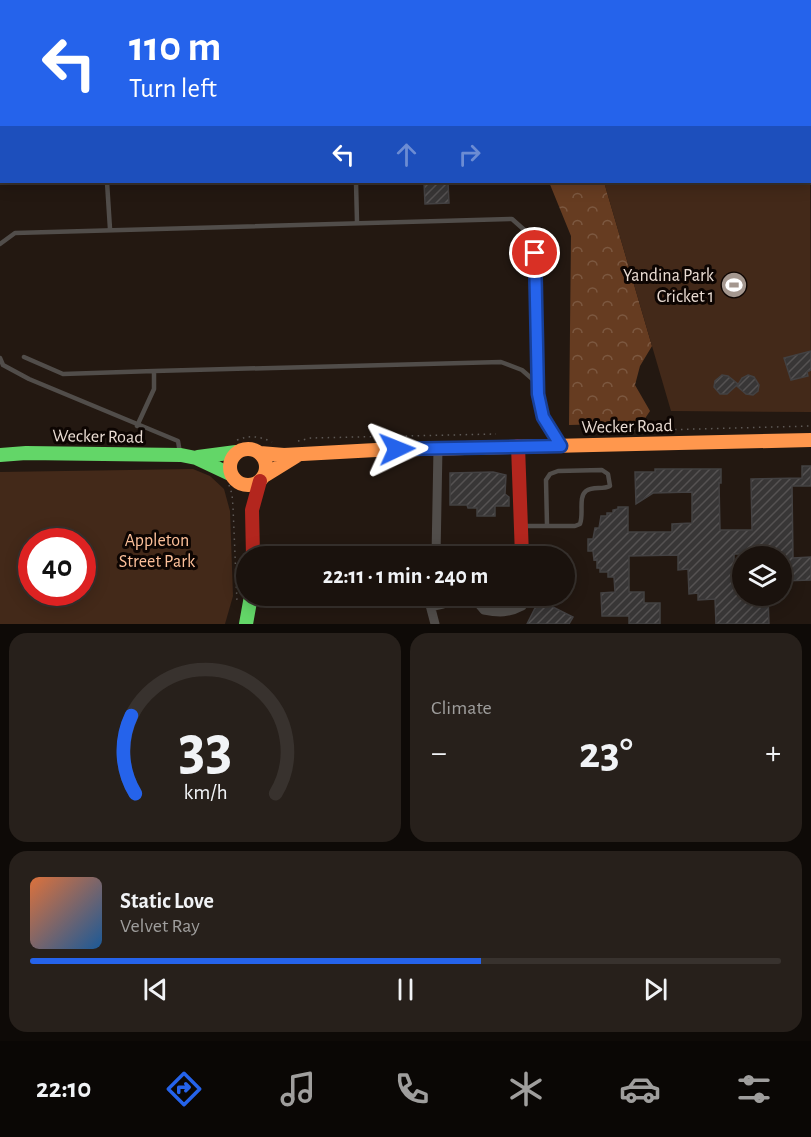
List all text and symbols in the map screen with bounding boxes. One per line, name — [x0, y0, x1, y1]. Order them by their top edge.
icon: left — [30, 24, 108, 102]
text: 110 m — [129, 26, 221, 68]
text: Turn left — [129, 75, 217, 102]
icon: left — [327, 138, 360, 171]
icon: ahead — [390, 138, 423, 171]
icon: right — [453, 138, 486, 171]
pin — [509, 227, 560, 278]
icon: arrive — [518, 236, 551, 269]
place label: Yandina Park Cricket 1 — [623, 267, 715, 306]
sports icon: Yandina Park Cricket 1 — [719, 270, 749, 300]
position arrow — [365, 417, 429, 481]
street label: Wecker Road — [581, 417, 673, 437]
street label: Wecker Road — [52, 427, 144, 447]
speed limit sign: 40 — [18, 528, 96, 606]
park label: Appleton Street Park — [119, 532, 196, 571]
map controls — [732, 546, 792, 606]
button: layers — [732, 546, 792, 606]
text: 22:11 · 1 min · 240 m — [323, 565, 488, 587]
text: Climate — [431, 698, 492, 718]
text: 33 — [178, 718, 232, 780]
text: 23° — [579, 731, 633, 776]
text: − — [431, 737, 447, 770]
text: + — [765, 737, 781, 770]
text: km/h — [183, 783, 227, 804]
text: Static Love — [120, 890, 214, 912]
text: Velvet Ray — [120, 916, 200, 936]
icon: previous — [139, 973, 172, 1006]
icon: pause — [389, 973, 422, 1006]
icon: next — [639, 973, 672, 1006]
icon: directions — [163, 1068, 205, 1110]
icon: music — [277, 1068, 319, 1110]
icon: phone — [391, 1068, 433, 1110]
icon: climate — [505, 1068, 547, 1110]
icon: car — [619, 1068, 661, 1110]
icon: filters — [733, 1068, 775, 1110]
text: 22:10 — [36, 1075, 91, 1102]

